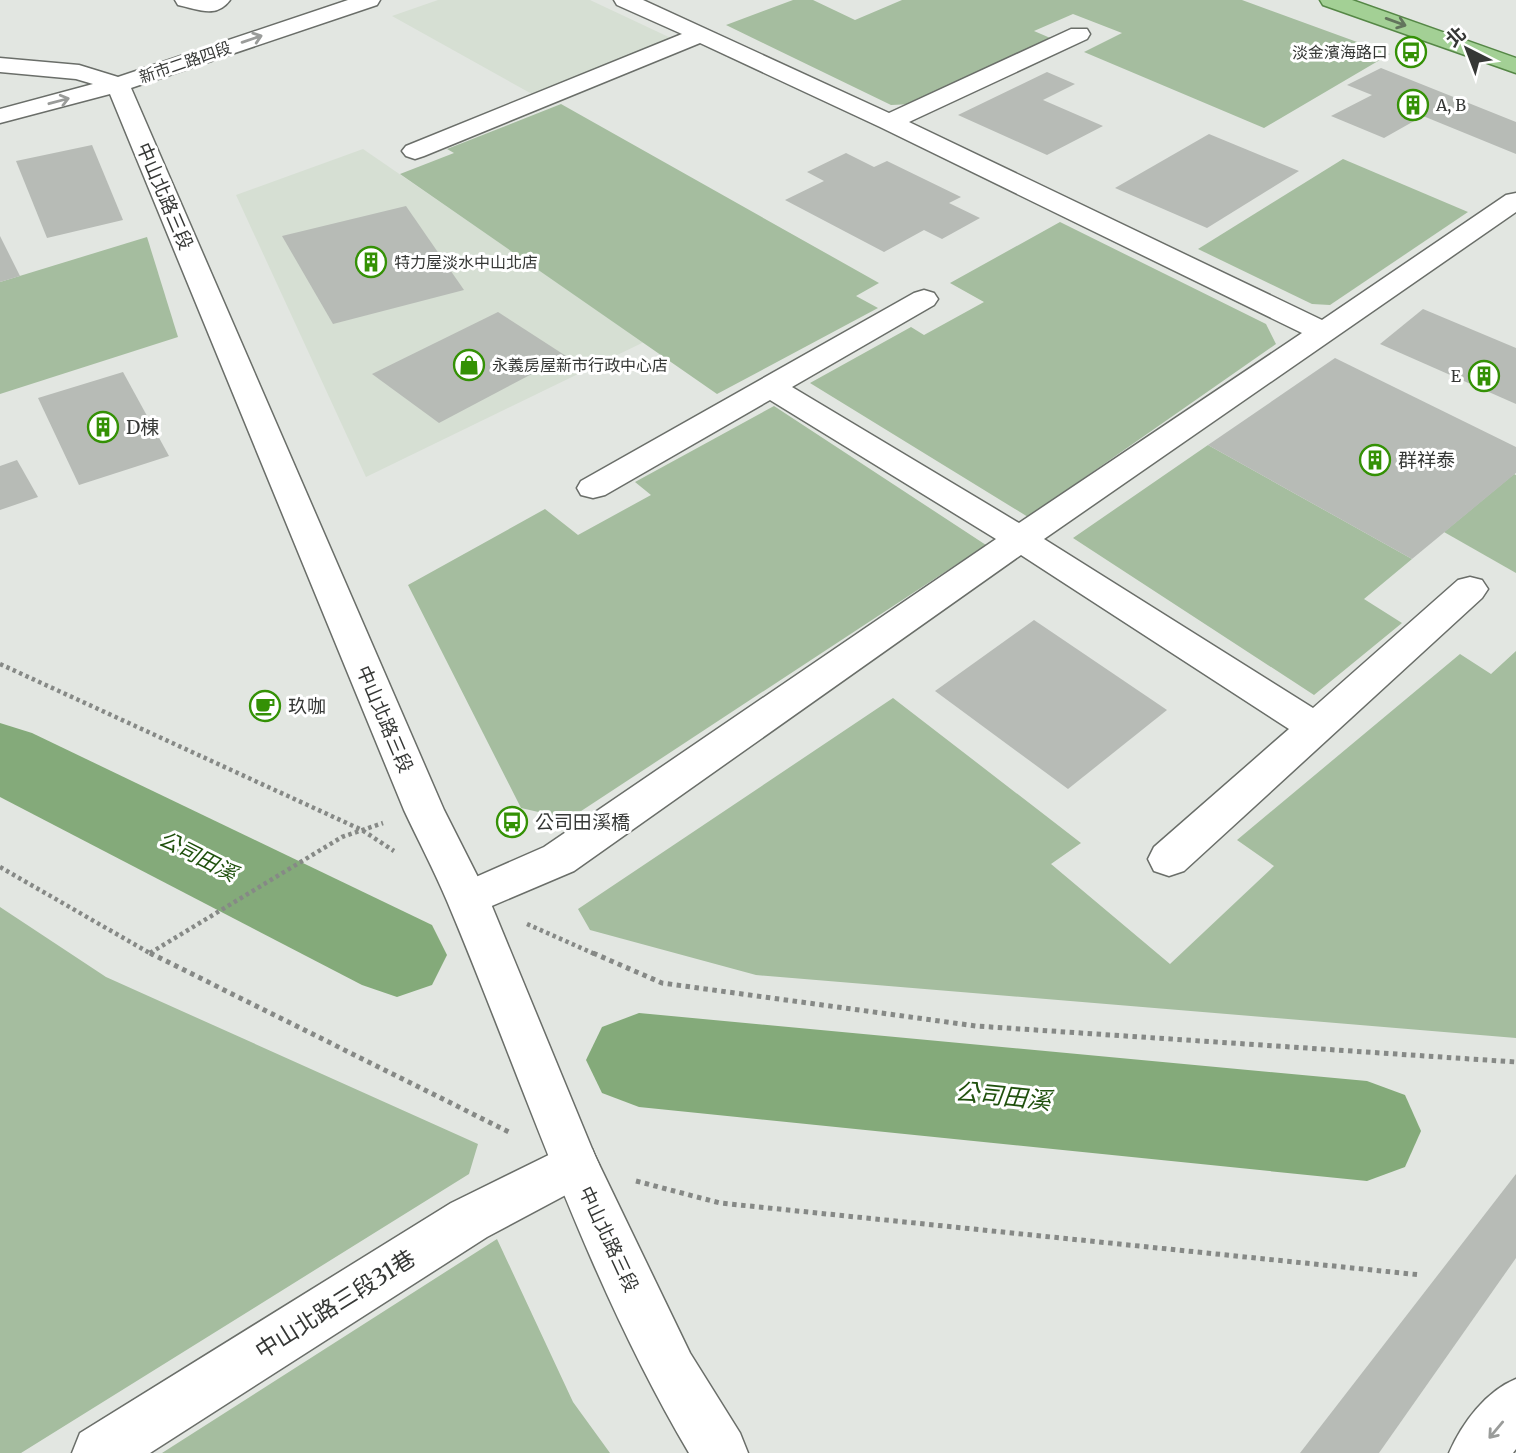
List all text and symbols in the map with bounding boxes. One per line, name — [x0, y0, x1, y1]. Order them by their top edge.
north arrow — [1432, 14, 1502, 84]
one-way arrow — [1384, 16, 1406, 29]
text: 北 — [1441, 21, 1471, 52]
one-way arrow — [241, 32, 263, 44]
bus stop icon: 淡金濱海路口 — [1394, 35, 1428, 69]
street label: 新市二路四段 — [136, 37, 234, 87]
place label: 淡金濱海路口 — [1292, 42, 1388, 62]
building icon: A, B — [1396, 88, 1430, 122]
one-way arrow — [48, 93, 70, 106]
place label: A, B — [1435, 95, 1466, 115]
street label: 中山北路三段 — [132, 139, 198, 253]
building icon: 特力屋淡水中山北店 — [354, 245, 388, 279]
place label: 特力屋淡水中山北店 — [394, 252, 538, 272]
shop icon: 永義房屋新市行政中心店 — [452, 348, 486, 382]
place label: 永義房屋新市行政中心店 — [492, 355, 668, 375]
building icon: E — [1467, 359, 1501, 393]
place label: E — [1451, 366, 1462, 386]
building icon: D棟 — [86, 410, 120, 444]
place label: D棟 — [126, 415, 159, 439]
building icon: 群祥泰 — [1358, 443, 1392, 477]
place label: 群祥泰 — [1398, 448, 1455, 472]
street label: 中山北路三段 — [352, 662, 418, 776]
cafe icon: 玖咖 — [248, 689, 282, 723]
place label: 玖咖 — [288, 694, 326, 718]
bus stop icon: 公司田溪橋 — [495, 805, 529, 839]
place label: 公司田溪橋 — [535, 810, 630, 834]
water label: 公司田溪 — [154, 825, 244, 888]
water label: 公司田溪 — [954, 1076, 1055, 1117]
street label: 中山北路三段 — [574, 1182, 644, 1296]
street label: 中山北路三段31巷 — [249, 1243, 421, 1365]
one-way arrow — [1489, 1420, 1504, 1438]

